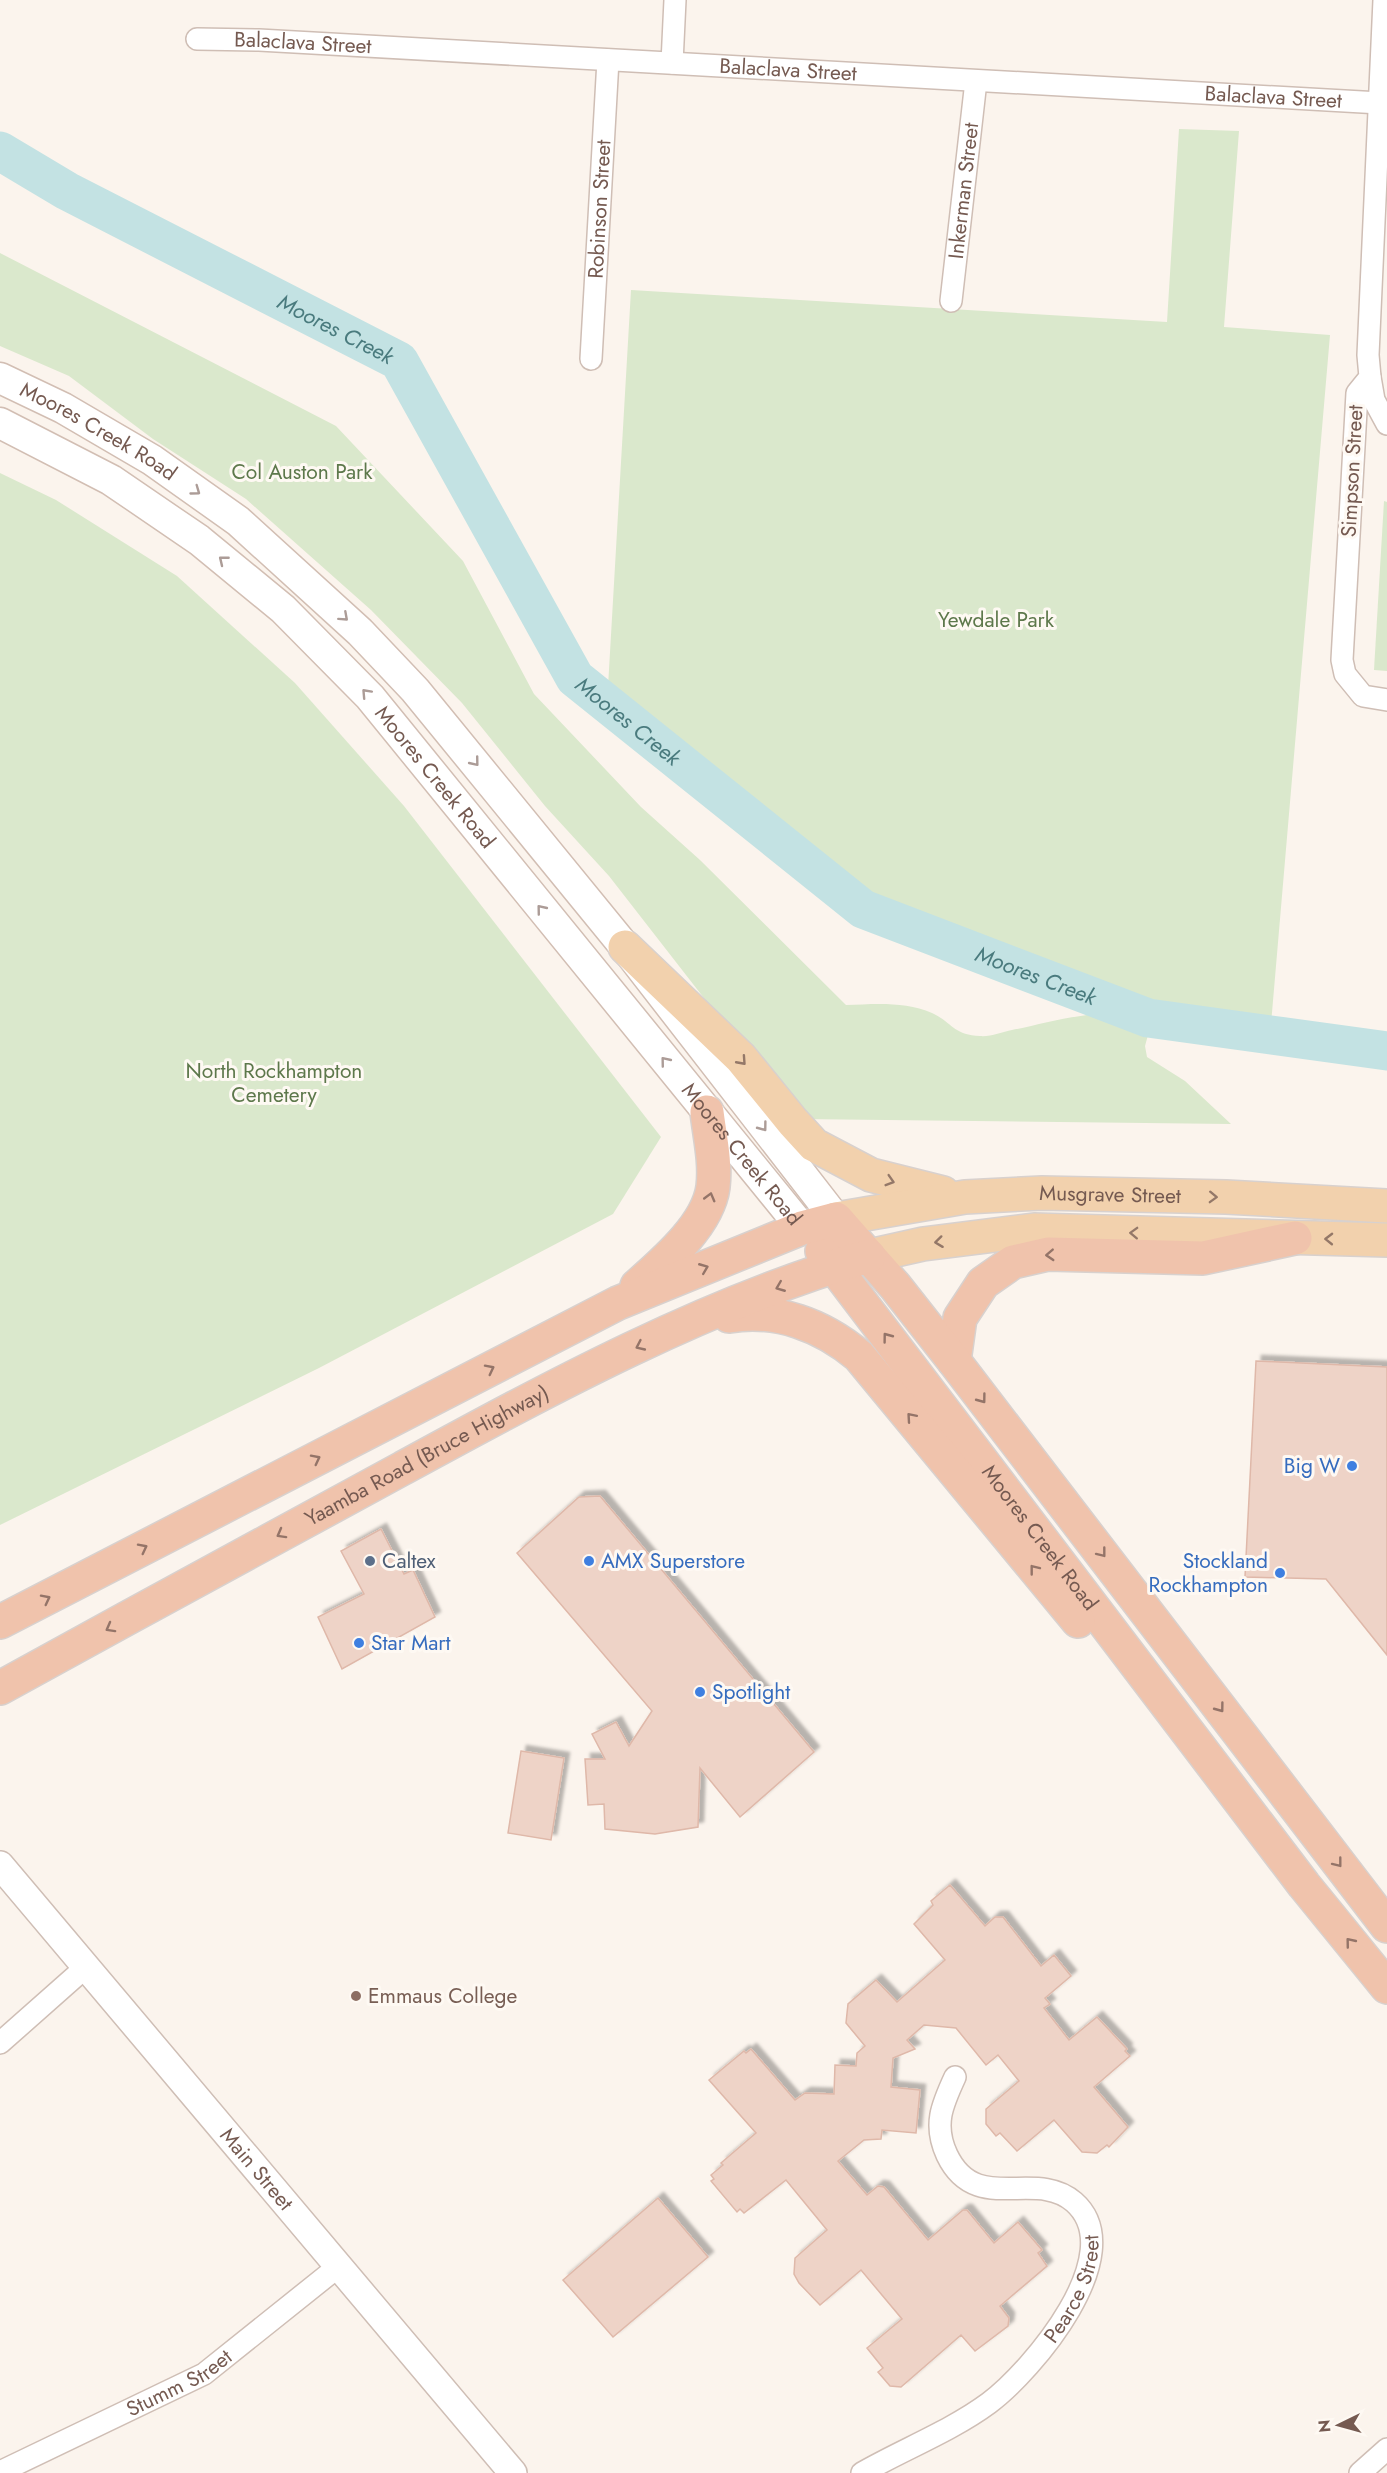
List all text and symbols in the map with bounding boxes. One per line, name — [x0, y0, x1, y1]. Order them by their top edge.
street label: Balaclava Street — [234, 25, 372, 61]
street label: Balaclava Street — [719, 51, 858, 89]
street label: Balaclava Street — [1204, 78, 1343, 116]
street label: Inkerman Street — [941, 121, 986, 261]
street label: Robinson Street — [581, 139, 618, 280]
water label: Moores Creek — [272, 285, 401, 373]
street label: Moores Creek Road — [15, 375, 183, 488]
street label: Simpson Street — [1334, 404, 1370, 538]
park label: Col Auston Park — [231, 457, 373, 487]
one-way arrow — [189, 484, 200, 495]
one-way arrow — [219, 556, 230, 567]
park label: Yewdale Park — [938, 605, 1055, 635]
one-way arrow — [337, 610, 348, 621]
water label: Moores Creek — [569, 669, 689, 774]
one-way arrow — [362, 689, 373, 699]
street label: Moores Creek Road — [368, 699, 502, 855]
one-way arrow — [467, 755, 478, 766]
one-way arrow — [538, 905, 549, 916]
water label: Moores Creek — [971, 938, 1102, 1013]
one-way arrow — [735, 1054, 746, 1064]
park label: North Rockhampton Cemetery — [186, 1056, 362, 1110]
one-way arrow — [661, 1056, 672, 1067]
street label: Moores Creek Road — [675, 1076, 809, 1232]
one-way arrow — [755, 1120, 766, 1131]
one-way arrow — [884, 1174, 895, 1186]
street label: Musgrave Street — [1039, 1178, 1181, 1211]
one-way arrow — [1208, 1190, 1217, 1203]
one-way arrow — [703, 1192, 715, 1203]
one-way arrow — [1129, 1227, 1138, 1240]
one-way arrow — [1324, 1232, 1333, 1245]
one-way arrow — [935, 1235, 944, 1247]
one-way arrow — [1045, 1248, 1054, 1261]
one-way arrow — [697, 1263, 708, 1275]
one-way arrow — [775, 1280, 786, 1292]
one-way arrow — [883, 1332, 894, 1343]
one-way arrow — [635, 1338, 646, 1350]
one-way arrow — [483, 1365, 494, 1376]
street label: Yaamba Road (Bruce Highway) — [299, 1378, 554, 1534]
one-way arrow — [975, 1392, 986, 1403]
one-way arrow — [907, 1413, 918, 1424]
place label: Big W — [1284, 1451, 1340, 1481]
one-way arrow — [310, 1454, 321, 1466]
street label: Moores Creek Road — [975, 1458, 1105, 1617]
marker: Big W — [1345, 1459, 1359, 1473]
one-way arrow — [277, 1527, 288, 1538]
one-way arrow — [137, 1544, 147, 1555]
place label: Caltex — [382, 1546, 436, 1576]
place label: AMX Superstore — [601, 1546, 745, 1576]
one-way arrow — [1094, 1546, 1105, 1557]
place label: Stockland Rockhampton — [1148, 1546, 1268, 1600]
marker: Caltex — [363, 1554, 377, 1568]
marker: AMX Superstore — [582, 1554, 596, 1568]
one-way arrow — [1030, 1565, 1041, 1576]
marker: Stockland Rockhampton — [1273, 1566, 1287, 1580]
one-way arrow — [39, 1594, 50, 1606]
one-way arrow — [106, 1621, 116, 1632]
place label: Star Mart — [371, 1628, 451, 1658]
marker: Star Mart — [352, 1636, 366, 1650]
place label: Spotlight — [712, 1677, 790, 1707]
marker: Spotlight — [693, 1685, 707, 1699]
one-way arrow — [1213, 1701, 1224, 1712]
one-way arrow — [1331, 1856, 1342, 1867]
one-way arrow — [1347, 1938, 1358, 1949]
place label: Emmaus College — [368, 1981, 517, 2011]
marker: Emmaus College — [349, 1989, 363, 2003]
street label: Main Street — [213, 2121, 300, 2217]
street label: Pearce Street — [1037, 2234, 1107, 2349]
street label: Stumm Street — [121, 2342, 238, 2424]
north arrow — [1309, 2395, 1369, 2455]
text: N — [1313, 2419, 1337, 2434]

